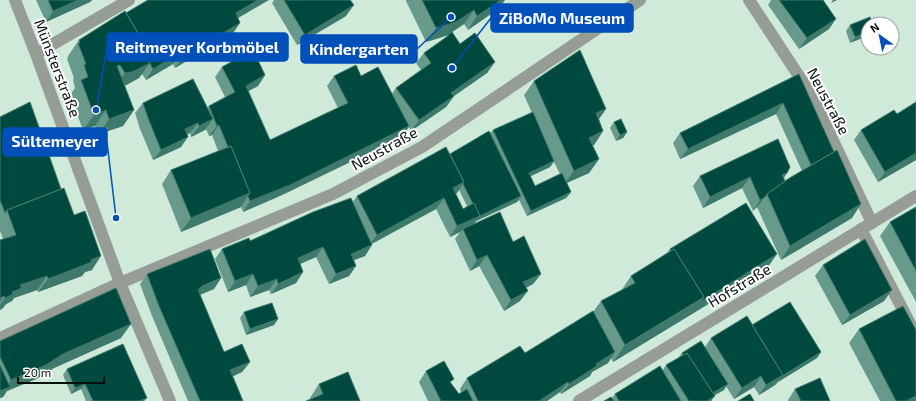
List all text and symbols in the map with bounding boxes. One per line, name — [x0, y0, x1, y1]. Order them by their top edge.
callout: ZiBoMo Museum — [491, 4, 633, 32]
text: ZiBoMo Museum — [499, 8, 625, 27]
street label: Münsterstraße — [31, 16, 85, 120]
north arrow — [860, 16, 900, 56]
text: N — [867, 20, 881, 35]
callout: Reitmeyer Korbmöbel — [107, 33, 288, 61]
callout: Kindergarten — [301, 35, 417, 63]
text: Reitmeyer Korbmöbel — [115, 37, 280, 57]
text: Kindergarten — [309, 39, 409, 58]
street label: Neustraße — [804, 65, 854, 137]
street label: Neustraße — [348, 122, 420, 174]
callout: Sültemeyer — [3, 128, 107, 156]
text: Sültemeyer — [11, 131, 99, 151]
street label: Hofstraße — [704, 259, 774, 311]
scale bar — [18, 359, 104, 385]
text: 20 m — [24, 365, 51, 379]

